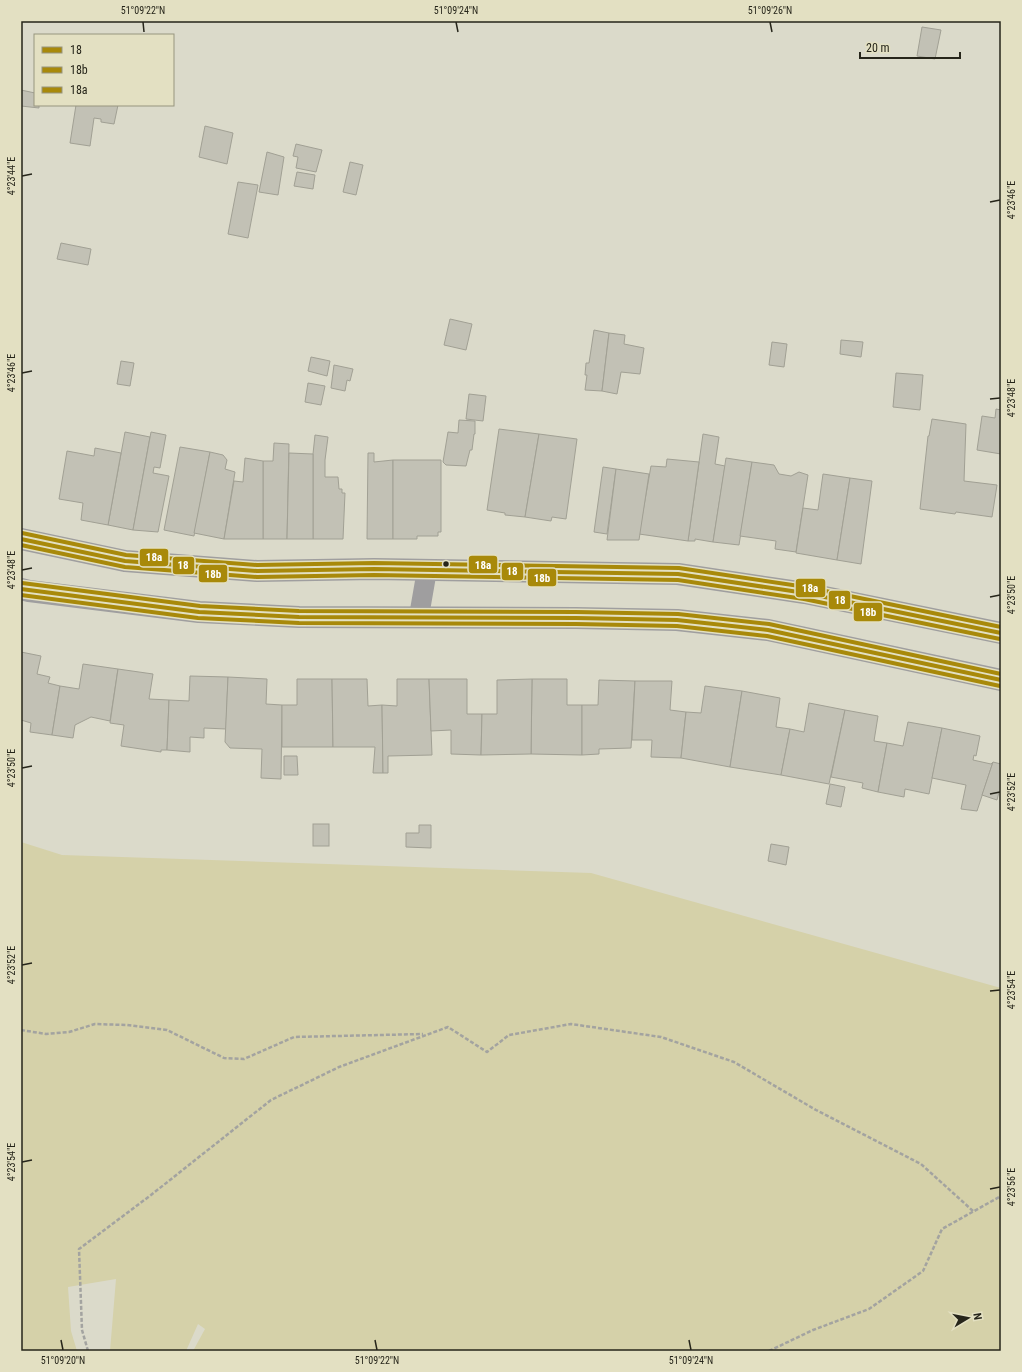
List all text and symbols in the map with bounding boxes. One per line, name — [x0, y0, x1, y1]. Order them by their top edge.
text: 51°09'22"N — [121, 5, 165, 16]
text: 51°09'24"N — [434, 5, 478, 16]
text: 51°09'26"N — [748, 5, 792, 16]
legend — [34, 34, 174, 106]
scale bar — [860, 34, 960, 60]
text: 20 m — [866, 41, 890, 55]
text: 18 — [70, 43, 82, 57]
text: 18b — [70, 63, 88, 77]
text: 18a — [70, 83, 88, 97]
text: 4°23'44"E — [6, 157, 17, 195]
text: 4°23'46"E — [1006, 181, 1017, 219]
text: 4°23'46"E — [6, 354, 17, 392]
text: 4°23'48"E — [1006, 379, 1017, 417]
line badge: 18a — [139, 548, 169, 567]
text: 4°23'48"E — [6, 551, 17, 589]
text: 18a — [146, 551, 162, 564]
line badge: 18a — [468, 555, 498, 574]
line badge: 18 — [172, 556, 195, 575]
text: 18 — [177, 559, 189, 572]
unlabelled marker — [441, 559, 451, 569]
text: 18a — [475, 559, 491, 572]
line badge: 18 — [501, 562, 524, 581]
line badge: 18b — [198, 564, 228, 583]
text: 18 — [506, 565, 518, 578]
text: 18b — [205, 568, 222, 581]
line badge: 18b — [527, 568, 557, 587]
text: 18b — [534, 572, 551, 585]
text: 4°23'50"E — [1006, 576, 1017, 614]
line badge: 18a — [795, 578, 826, 598]
text: 18a — [802, 582, 818, 595]
line badge: 18 — [828, 590, 851, 610]
text: 18 — [834, 594, 846, 607]
line badge: 18b — [853, 602, 883, 622]
text: 18b — [860, 606, 877, 619]
text: 4°23'50"E — [6, 749, 17, 787]
text: 4°23'52"E — [1006, 773, 1017, 811]
text: 4°23'52"E — [6, 946, 17, 984]
text: 4°23'54"E — [1006, 971, 1017, 1009]
text: 4°23'54"E — [6, 1143, 17, 1181]
text: 4°23'56"E — [1006, 1168, 1017, 1206]
north arrow — [948, 1298, 988, 1338]
text: N — [970, 1312, 984, 1321]
text: 51°09'20"N — [41, 1355, 85, 1366]
text: 51°09'22"N — [355, 1355, 399, 1366]
text: 51°09'24"N — [669, 1355, 713, 1366]

